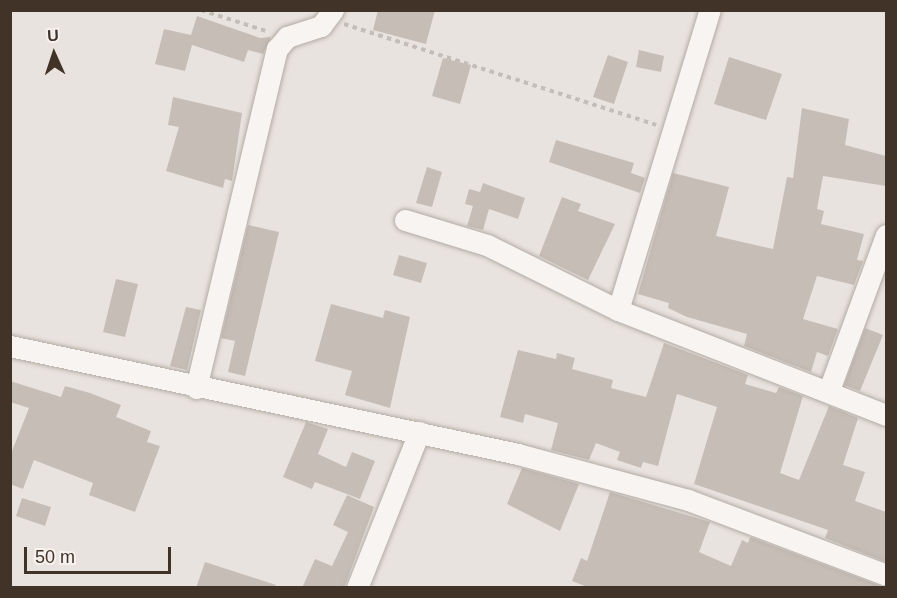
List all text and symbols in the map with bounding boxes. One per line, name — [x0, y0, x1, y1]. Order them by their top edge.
north arrow — [24, 24, 84, 84]
text: U — [47, 27, 59, 44]
scale bar — [27, 535, 174, 573]
text: 50 m — [35, 547, 75, 567]

